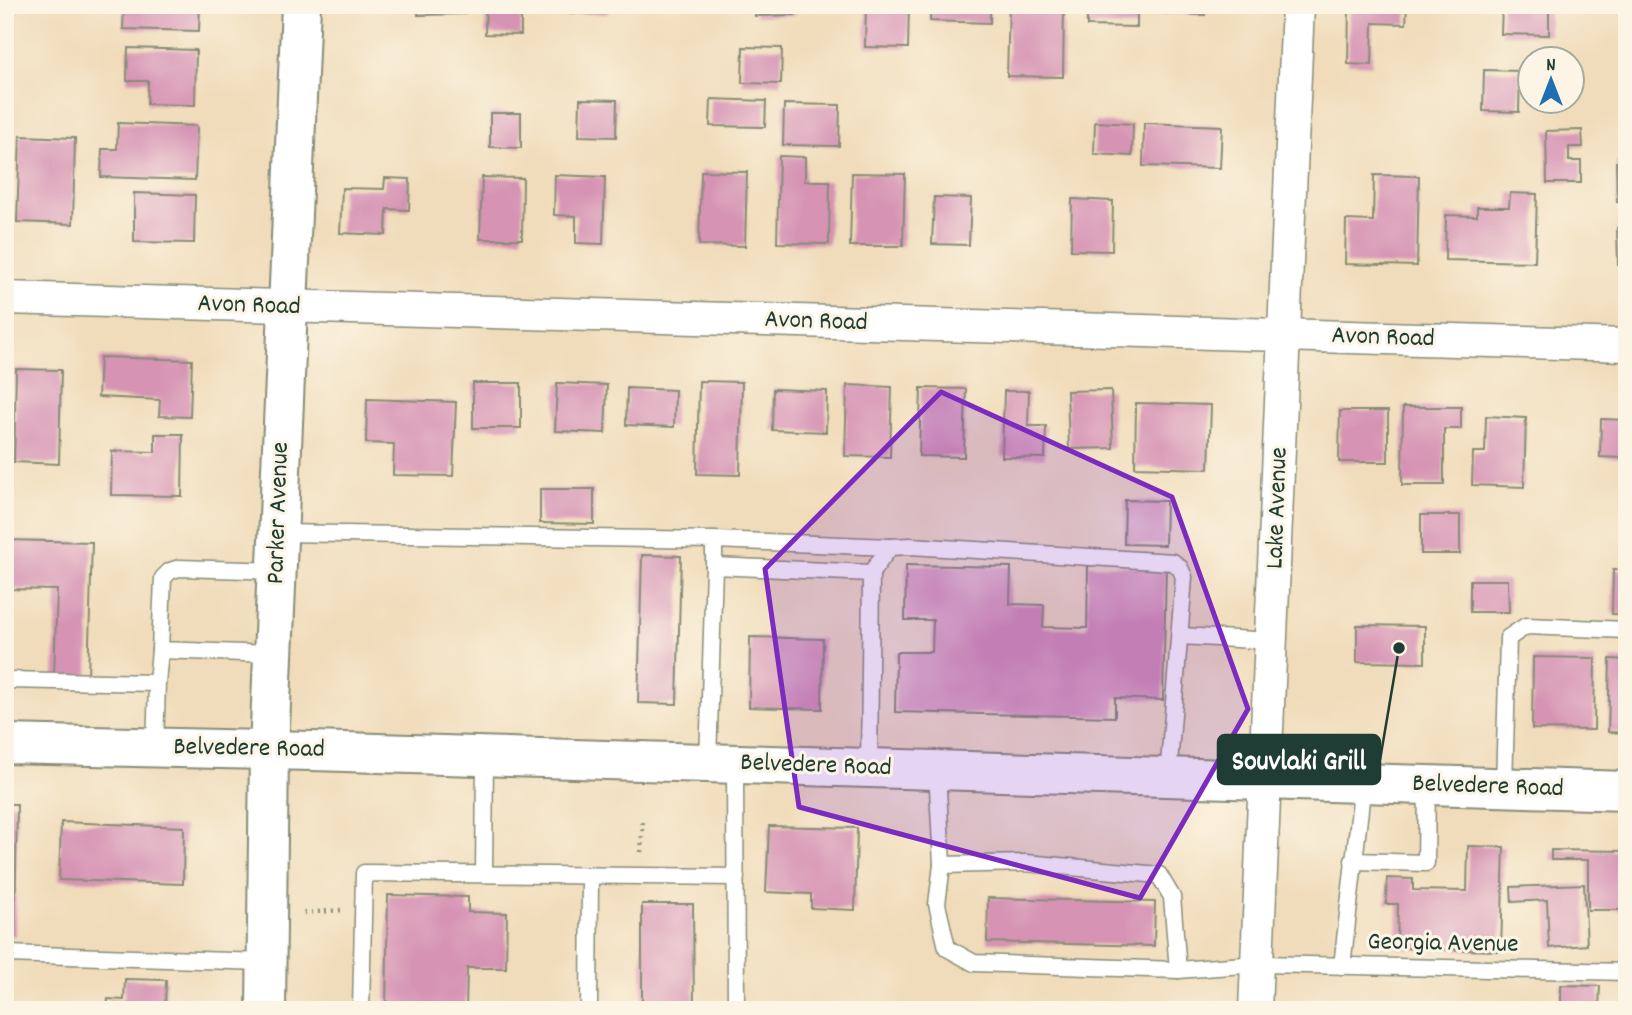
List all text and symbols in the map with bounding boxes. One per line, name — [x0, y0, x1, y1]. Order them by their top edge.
north arrow — [1516, 46, 1586, 116]
text: N — [1546, 53, 1556, 80]
street label: Avon Road — [197, 286, 301, 326]
street label: Avon Road — [764, 302, 868, 342]
street label: Avon Road — [1331, 318, 1435, 358]
street label: Parker Avenue — [258, 441, 300, 585]
street label: Lake Avenue — [1257, 446, 1299, 570]
street label: Belvedere Road — [173, 729, 325, 769]
callout: Souvlaki Grill — [1218, 735, 1380, 784]
text: Souvlaki Grill — [1232, 744, 1367, 784]
street label: Belvedere Road — [740, 745, 892, 787]
street label: Belvedere Road — [1412, 766, 1564, 808]
street label: Georgia Avenue — [1367, 924, 1519, 964]

